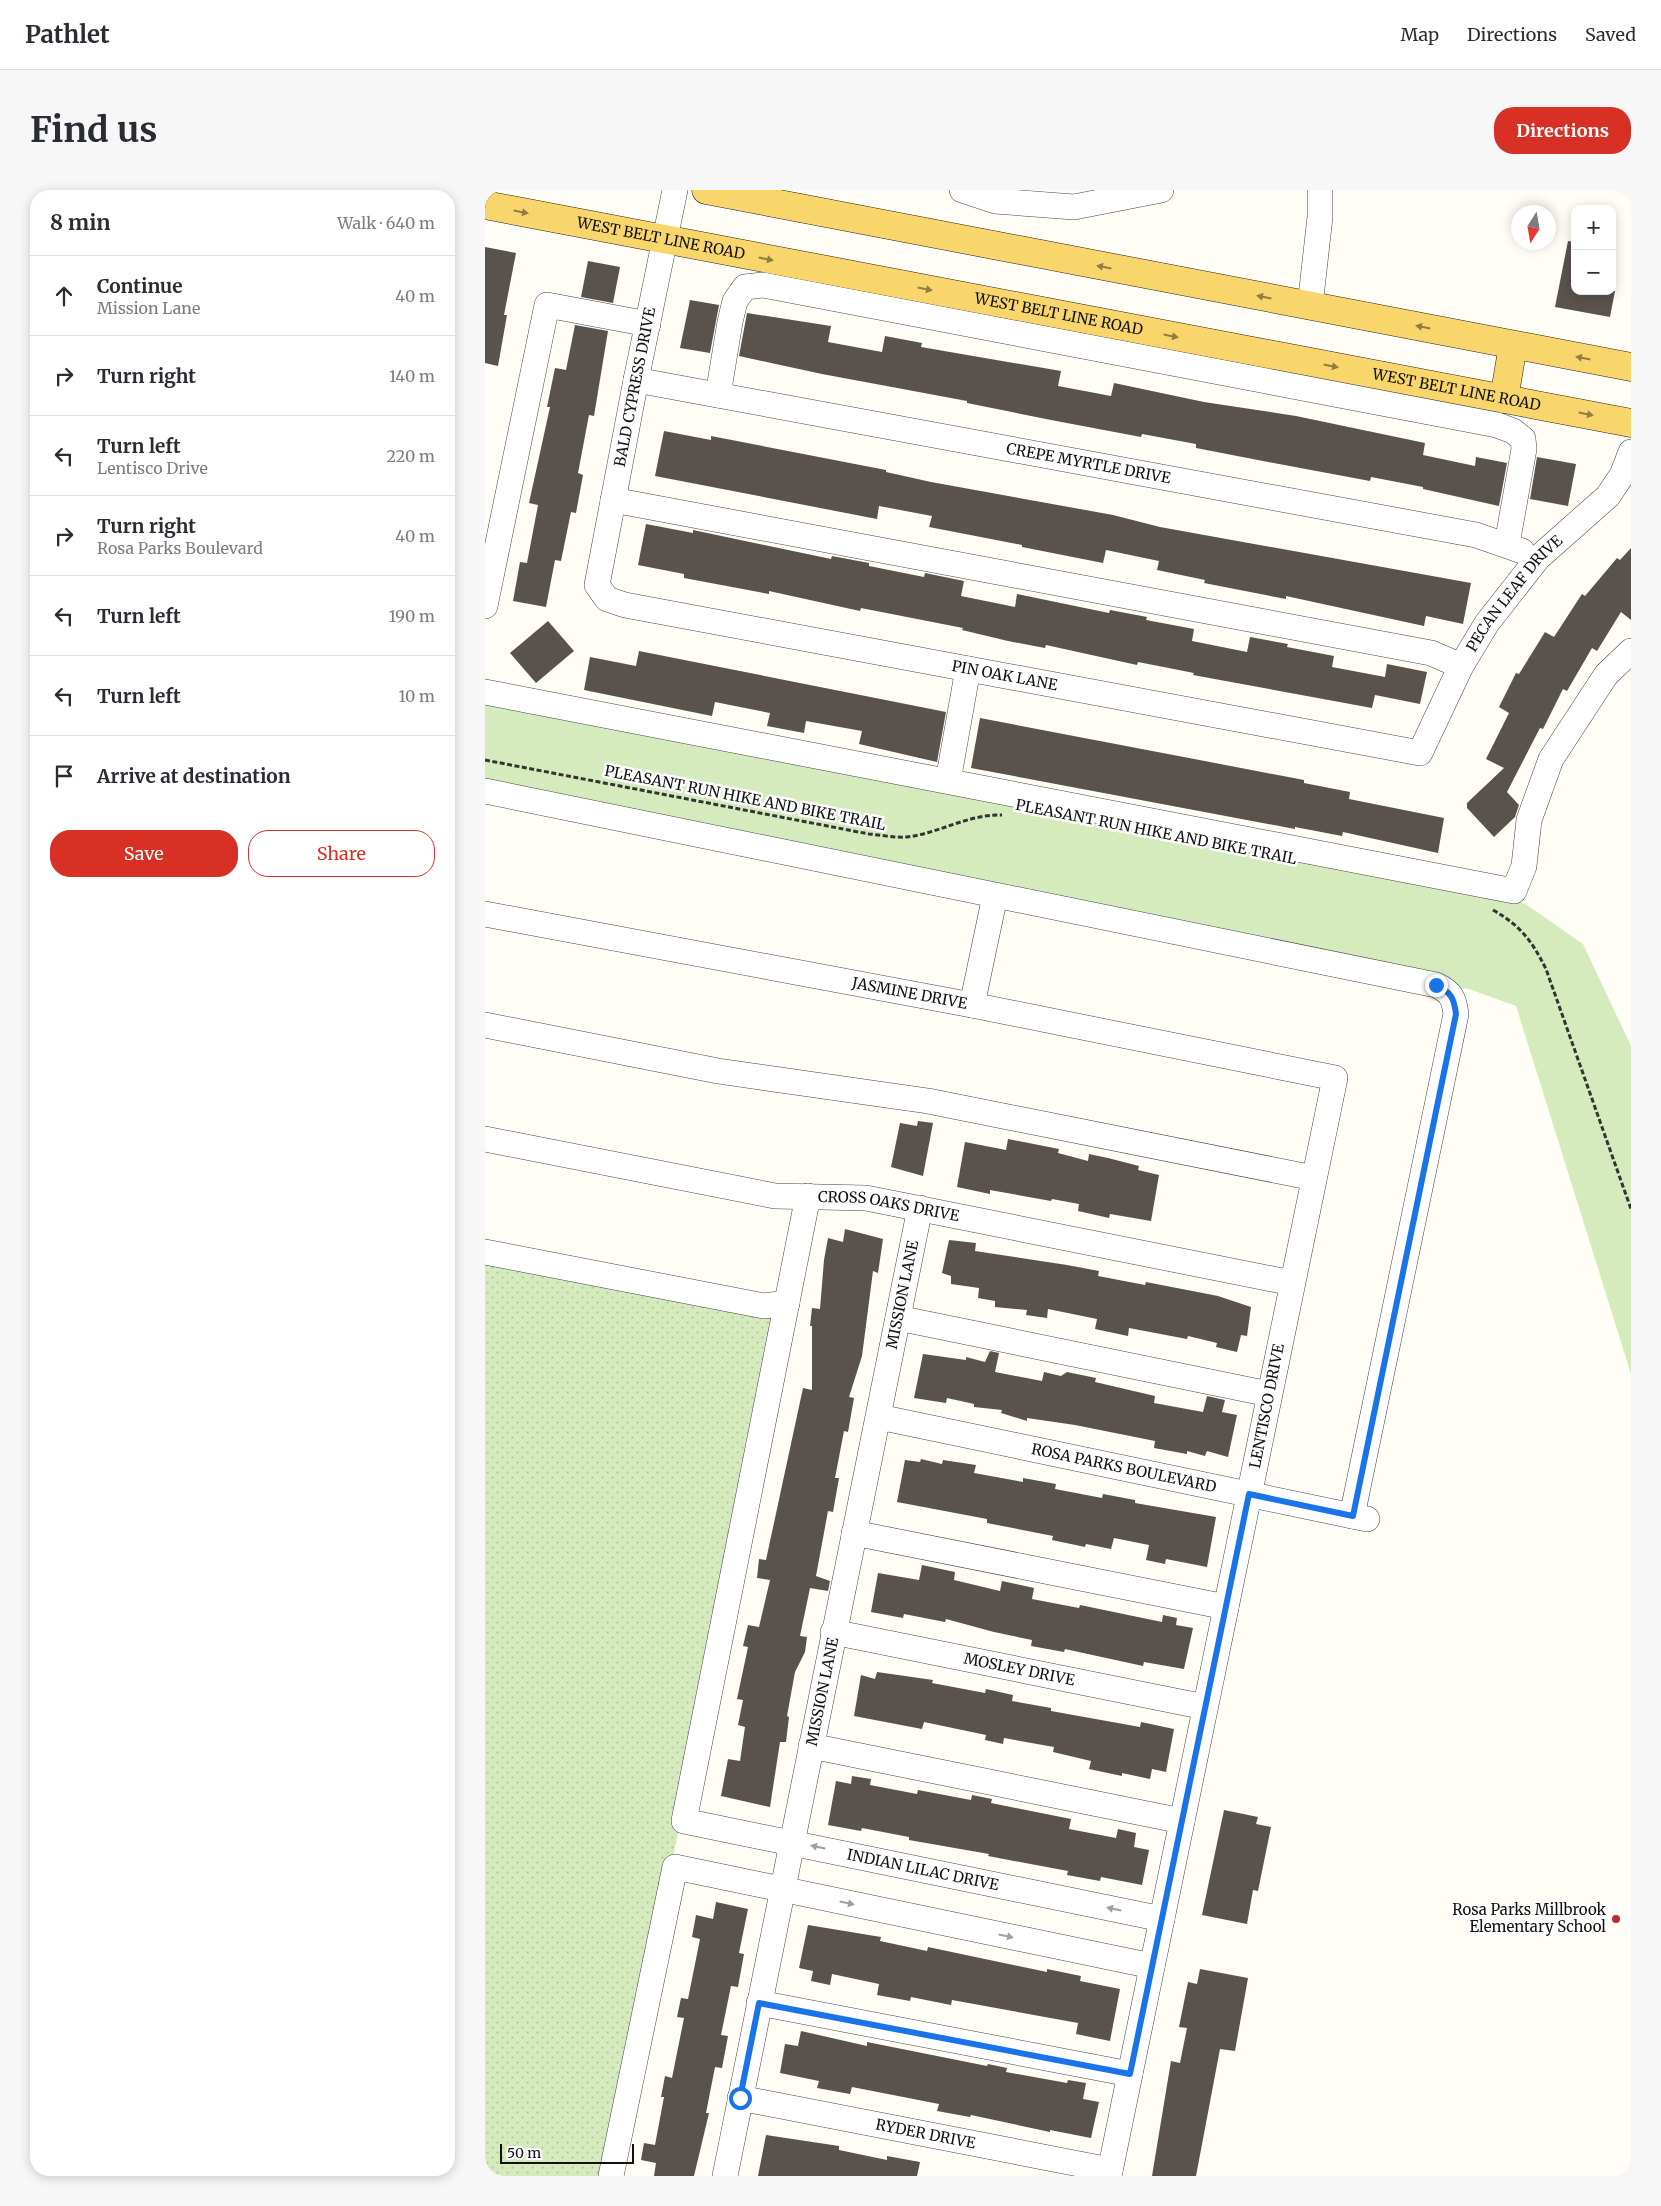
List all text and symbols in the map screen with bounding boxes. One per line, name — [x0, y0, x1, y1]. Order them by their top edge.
text: Pathlet — [25, 19, 110, 50]
text: Map — [1401, 23, 1439, 46]
text: Directions — [1467, 23, 1557, 46]
text: Saved — [1585, 23, 1636, 46]
button: Directions — [1494, 107, 1631, 154]
text: Find us — [30, 108, 157, 152]
north arrow — [1511, 205, 1556, 250]
map controls — [1571, 205, 1616, 295]
button: + — [1571, 205, 1616, 250]
one-way arrow — [513, 208, 528, 216]
text: 8 min — [50, 209, 111, 236]
street label: WEST BELT LINE ROAD — [574, 212, 747, 263]
text: Walk · 640 m — [337, 213, 435, 233]
button: − — [1571, 250, 1616, 295]
one-way arrow — [758, 255, 774, 263]
one-way arrow — [1096, 262, 1112, 270]
text: Continue — [97, 274, 183, 298]
icon: ahead — [50, 282, 78, 310]
one-way arrow — [918, 285, 933, 293]
text: 40 m — [395, 286, 435, 306]
street label: WEST BELT LINE ROAD — [972, 288, 1145, 339]
one-way arrow — [1256, 293, 1271, 301]
text: Mission Lane — [97, 298, 200, 318]
street label: BALD CYPRESS DRIVE — [610, 305, 659, 468]
one-way arrow — [1415, 323, 1431, 331]
one-way arrow — [1163, 332, 1179, 340]
one-way arrow — [1575, 353, 1591, 361]
icon: right — [50, 362, 78, 390]
one-way arrow — [1323, 362, 1339, 370]
text: Turn right — [97, 364, 196, 388]
street label: WEST BELT LINE ROAD — [1370, 364, 1542, 415]
text: 140 m — [389, 366, 435, 386]
one-way arrow — [1578, 411, 1594, 419]
text: Turn left — [97, 434, 181, 458]
street label: CREPE MYRTLE DRIVE — [1005, 438, 1173, 488]
icon: left — [50, 442, 78, 470]
text: 220 m — [387, 446, 435, 466]
text: Lentisco Drive — [97, 458, 208, 478]
text: Turn right — [97, 514, 196, 538]
icon: right — [50, 522, 78, 550]
text: 40 m — [395, 526, 435, 546]
street label: PECAN LEAF DRIVE — [1462, 531, 1566, 655]
text: Rosa Parks Boulevard — [97, 538, 263, 558]
icon: left — [50, 602, 78, 630]
text: Turn left — [97, 604, 181, 628]
text: 190 m — [389, 606, 435, 626]
street label: PIN OAK LANE — [950, 656, 1060, 694]
icon: left — [50, 682, 78, 710]
text: Turn left — [97, 684, 181, 708]
text: 10 m — [398, 686, 435, 706]
street label: PLEASANT RUN HIKE AND BIKE TRAIL — [603, 761, 888, 834]
icon: arrive — [50, 762, 78, 790]
text: Arrive at destination — [97, 764, 291, 788]
street label: PLEASANT RUN HIKE AND BIKE TRAIL — [1014, 795, 1299, 868]
button: Save — [50, 830, 238, 877]
button: Share — [248, 830, 435, 877]
street label: JASMINE DRIVE — [850, 973, 969, 1013]
route end — [1425, 974, 1448, 997]
street label: CROSS OAKS DRIVE — [818, 1187, 962, 1226]
street label: MISSION LANE — [882, 1238, 922, 1350]
street label: LENTISCO DRIVE — [1245, 1342, 1288, 1470]
street label: ROSA PARKS BOULEVARD — [1030, 1439, 1218, 1496]
street label: MISSION LANE — [802, 1635, 842, 1748]
street label: MOSLEY DRIVE — [962, 1649, 1077, 1690]
one-way arrow — [811, 1843, 826, 1851]
street label: INDIAN LILAC DRIVE — [845, 1845, 1001, 1894]
one-way arrow — [839, 1899, 854, 1907]
place label: Rosa Parks Millbrook Elementary School — [1452, 1900, 1606, 1936]
one-way arrow — [1107, 1905, 1122, 1913]
marker: Rosa Parks Millbrook Elementary School — [1610, 1913, 1622, 1925]
one-way arrow — [998, 1932, 1013, 1940]
route start — [729, 2087, 752, 2110]
street label: RYDER DRIVE — [874, 2115, 978, 2153]
scale bar — [500, 2141, 634, 2164]
text: 50 m — [507, 2144, 541, 2162]

